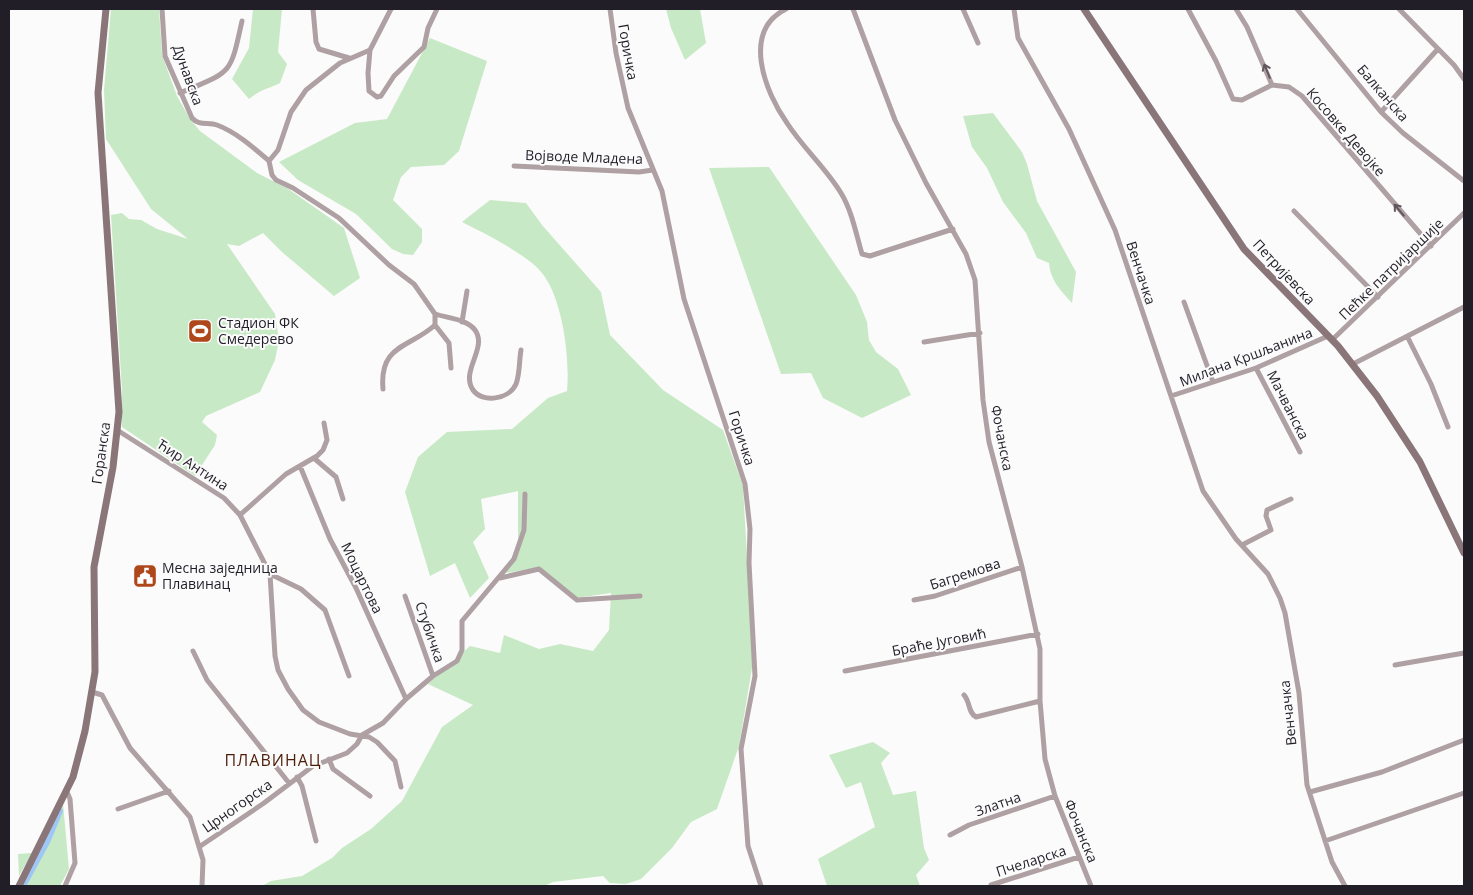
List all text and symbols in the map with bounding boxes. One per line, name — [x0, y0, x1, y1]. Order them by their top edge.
street label: Горичка — [614, 22, 643, 81]
street label: Дунавска — [169, 42, 208, 108]
street label: Балканска — [1353, 60, 1413, 125]
one-way arrow — [1261, 64, 1271, 79]
street label: Косовке Девојке — [1303, 83, 1390, 180]
street label: Војводе Младена — [525, 145, 643, 168]
one-way arrow — [1394, 204, 1405, 217]
street label: Пећке патријаршије — [1334, 214, 1447, 324]
street label: Петријевска — [1249, 235, 1320, 309]
street label: Венчачка — [1122, 239, 1161, 307]
place label: Стадион ФК Смедерево — [218, 313, 299, 348]
sports icon: Стадион ФК Смедерево — [187, 318, 213, 344]
street label: Милана Кршљанина — [1177, 322, 1315, 391]
street label: Мачванска — [1263, 367, 1314, 443]
street label: Фочанска — [987, 403, 1018, 472]
street label: Горичка — [725, 408, 760, 468]
street label: Горанска — [87, 421, 114, 485]
street label: Ћир Антина — [154, 434, 233, 495]
street label: Моцартова — [337, 539, 388, 617]
street label: Багремова — [927, 553, 1003, 594]
place label: Месна заједница Плавинац — [162, 558, 278, 593]
public building icon: Месна заједница Плавинац — [132, 563, 158, 589]
street label: Стубичка — [411, 599, 450, 665]
street label: Браће Југовић — [890, 623, 988, 660]
street label: Венчачка — [1275, 679, 1300, 747]
district label: ПЛАВИНАЦ — [224, 749, 322, 771]
street label: Црногорска — [198, 775, 275, 837]
street label: Златна — [972, 787, 1023, 820]
street label: Фочанска — [1060, 796, 1103, 865]
street label: Пчеларска — [993, 840, 1068, 881]

